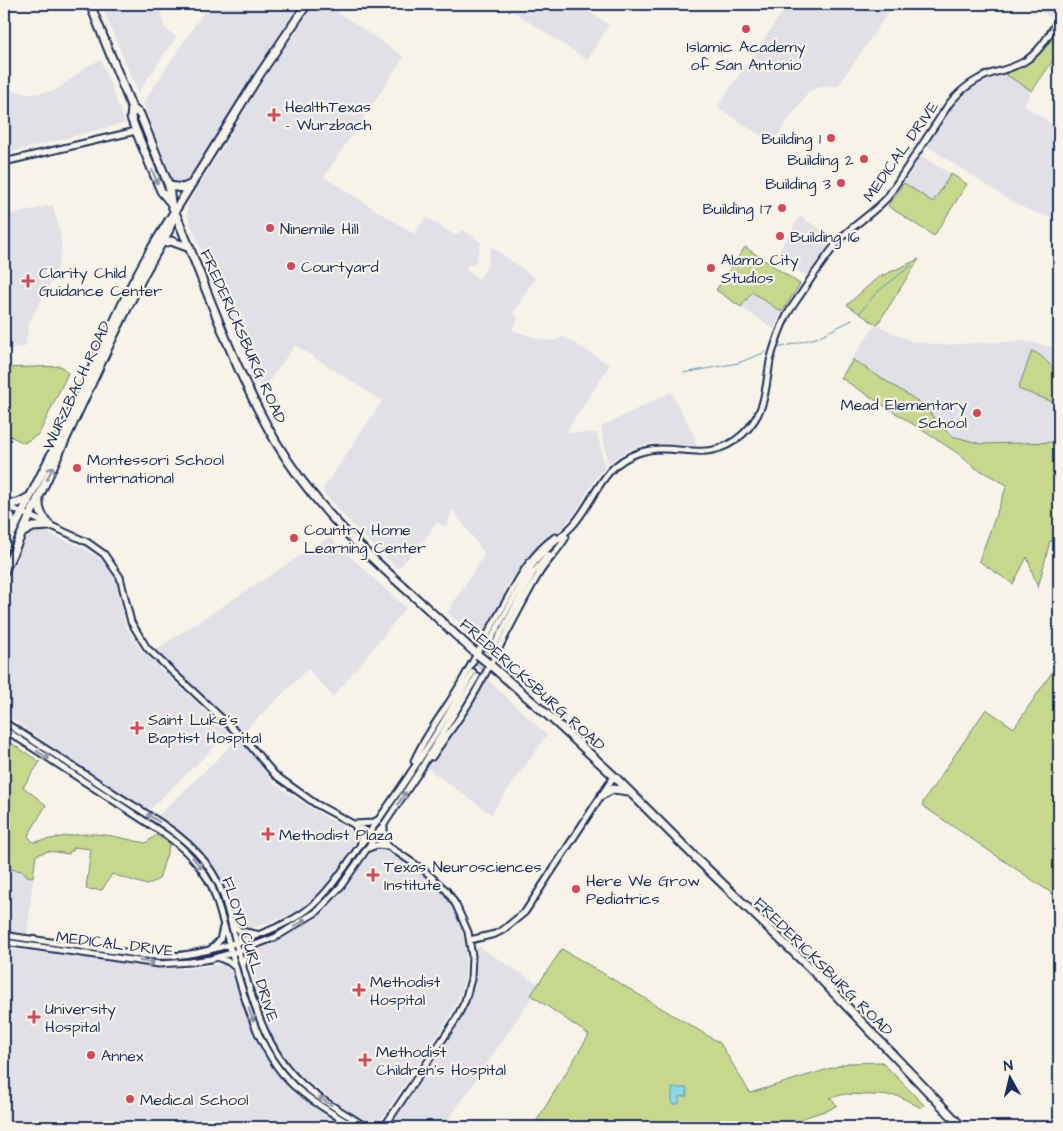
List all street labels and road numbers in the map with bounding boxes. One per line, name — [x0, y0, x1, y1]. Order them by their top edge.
street label: MEDICAL DRIVE — [858, 96, 944, 206]
street label: FREDERICKSBURG ROAD — [195, 246, 292, 427]
street label: WURZBACH ROAD — [37, 317, 116, 453]
street label: FREDERICKSBURG ROAD — [455, 613, 610, 756]
street label: FLOYD CURL DRIVE — [216, 874, 284, 1025]
street label: FREDERICKSBURG ROAD — [749, 892, 898, 1041]
street label: MEDICAL DRIVE — [55, 926, 175, 962]

